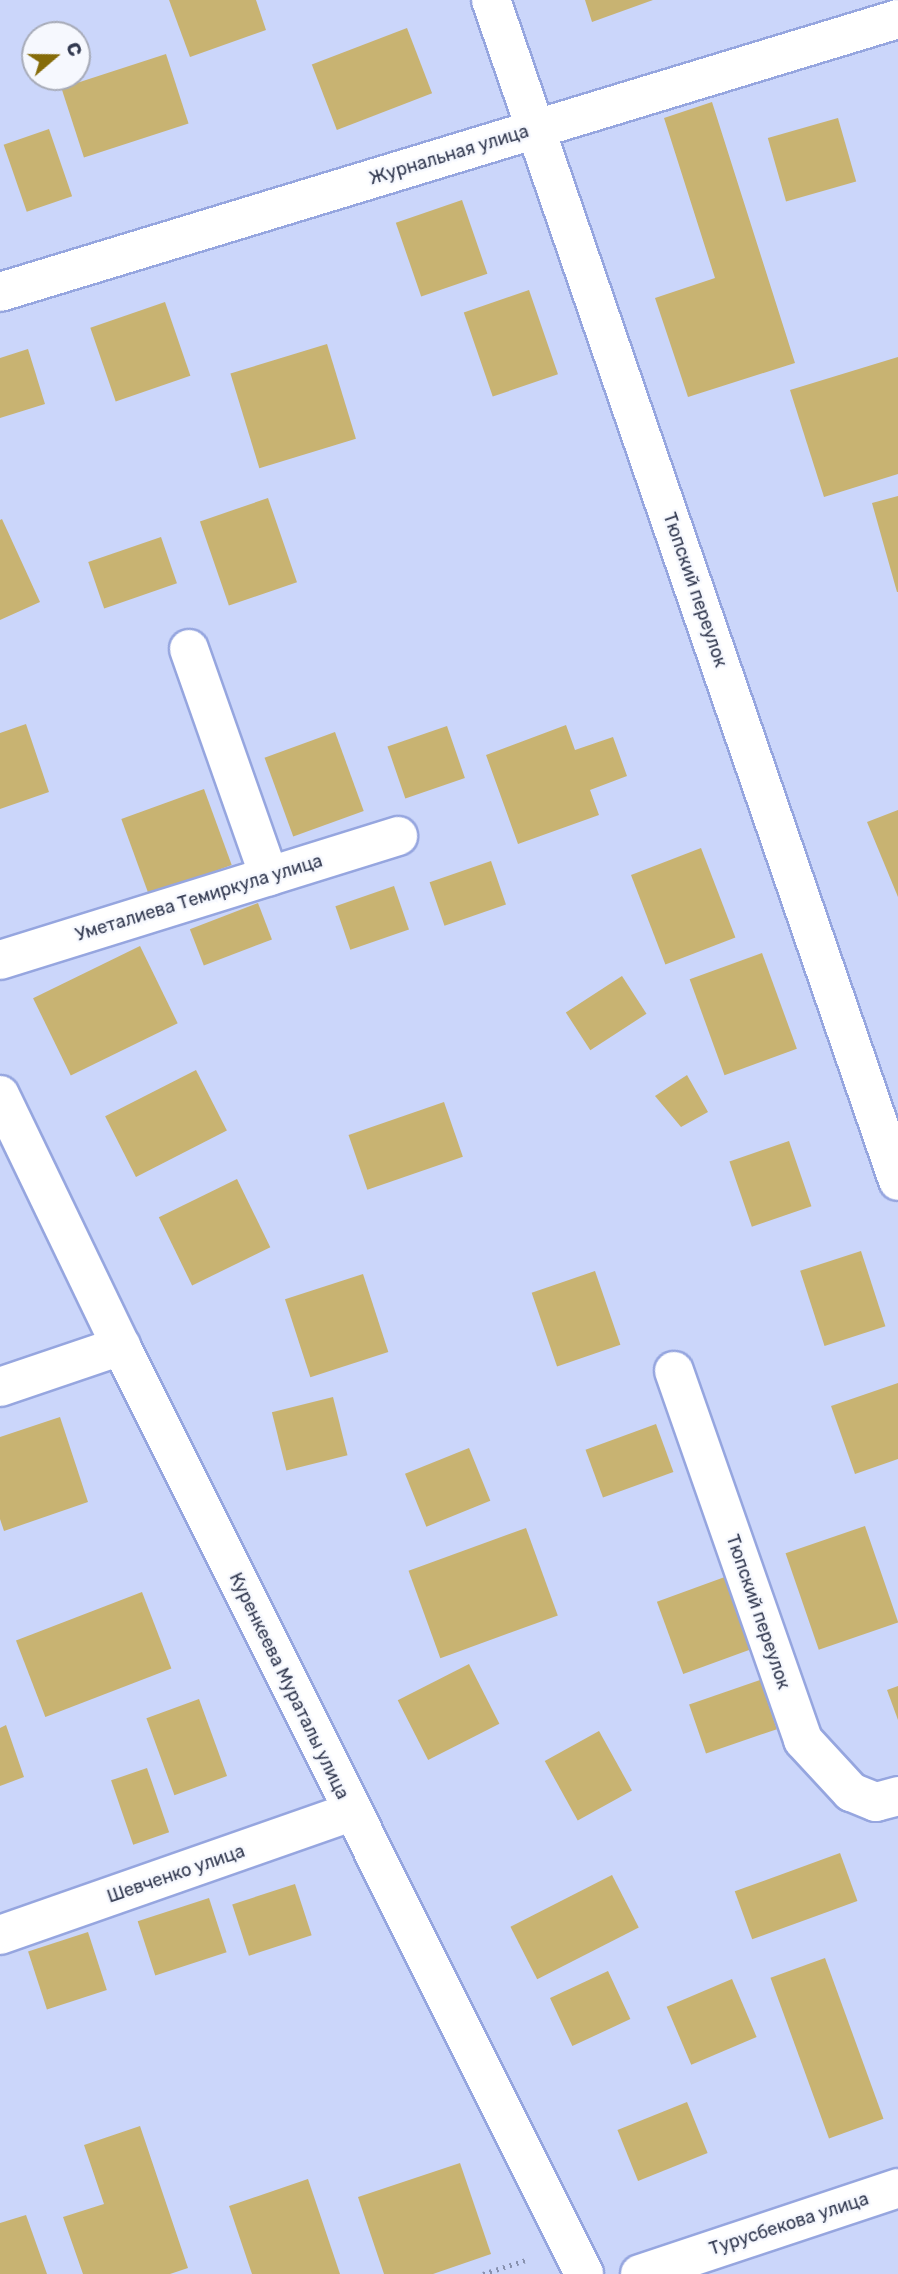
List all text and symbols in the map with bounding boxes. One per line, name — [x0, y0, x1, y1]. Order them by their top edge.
north arrow — [21, 21, 91, 91]
text: С — [61, 39, 87, 60]
street label: Журнальная улица — [367, 120, 531, 190]
street label: Тюпский переулок — [658, 510, 732, 670]
street label: Уметалиева Темиркула улица — [73, 850, 325, 946]
street label: Тюпский переулок — [721, 1532, 795, 1692]
street label: Куренкеева Мураталы улица — [225, 1569, 353, 1803]
street label: Шевченко улица — [104, 1840, 248, 1908]
street label: Турусбекова улица — [707, 2188, 871, 2260]

